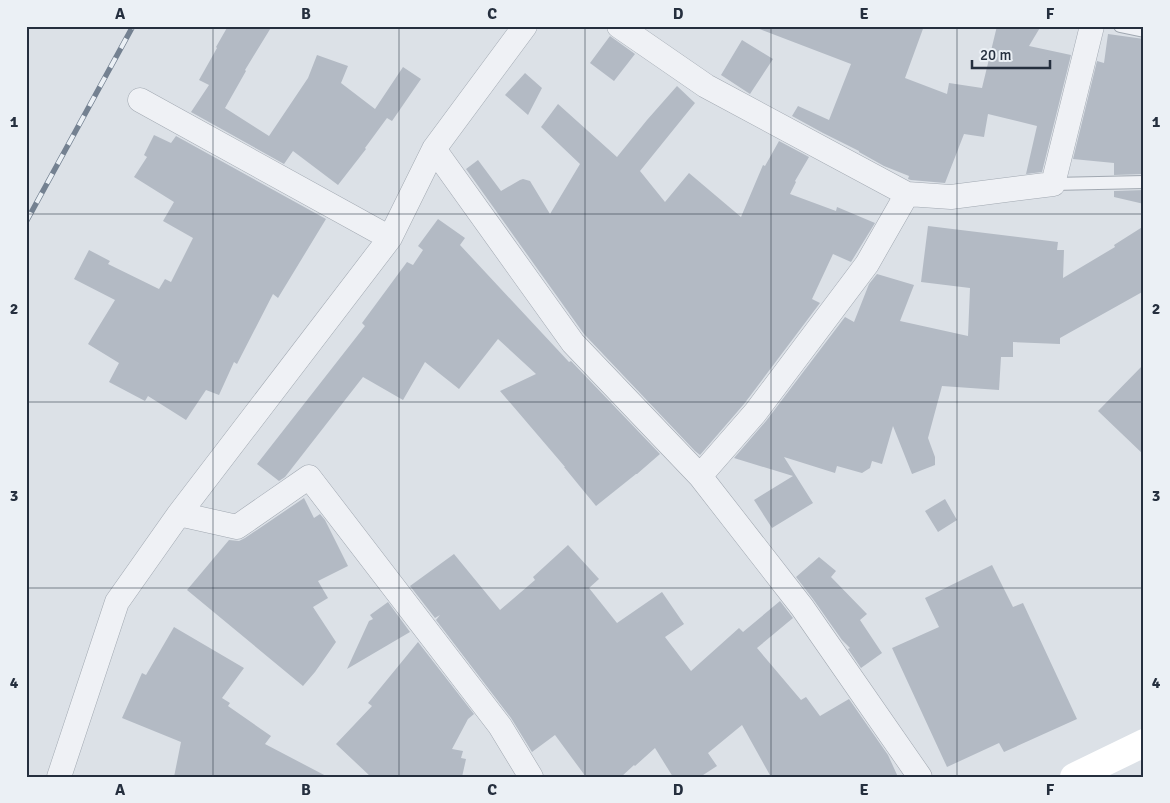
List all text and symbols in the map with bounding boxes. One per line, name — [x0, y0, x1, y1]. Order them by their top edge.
text: A — [115, 4, 126, 24]
text: B — [301, 4, 311, 24]
text: C — [487, 4, 497, 24]
text: D — [673, 4, 684, 24]
text: E — [859, 4, 869, 24]
text: F — [1046, 4, 1055, 24]
scale bar — [972, 38, 1050, 70]
text: 20 m — [980, 46, 1011, 64]
text: 1 — [10, 112, 19, 132]
text: 1 — [1152, 112, 1161, 132]
text: 2 — [10, 299, 18, 319]
text: 2 — [1152, 299, 1160, 319]
text: 3 — [10, 486, 18, 506]
text: 3 — [1152, 486, 1160, 506]
text: 4 — [10, 673, 19, 693]
text: 4 — [1152, 673, 1161, 693]
text: A — [115, 780, 126, 800]
text: B — [301, 780, 311, 800]
text: C — [487, 780, 497, 800]
text: D — [673, 780, 684, 800]
text: E — [859, 780, 869, 800]
text: F — [1046, 780, 1055, 800]

